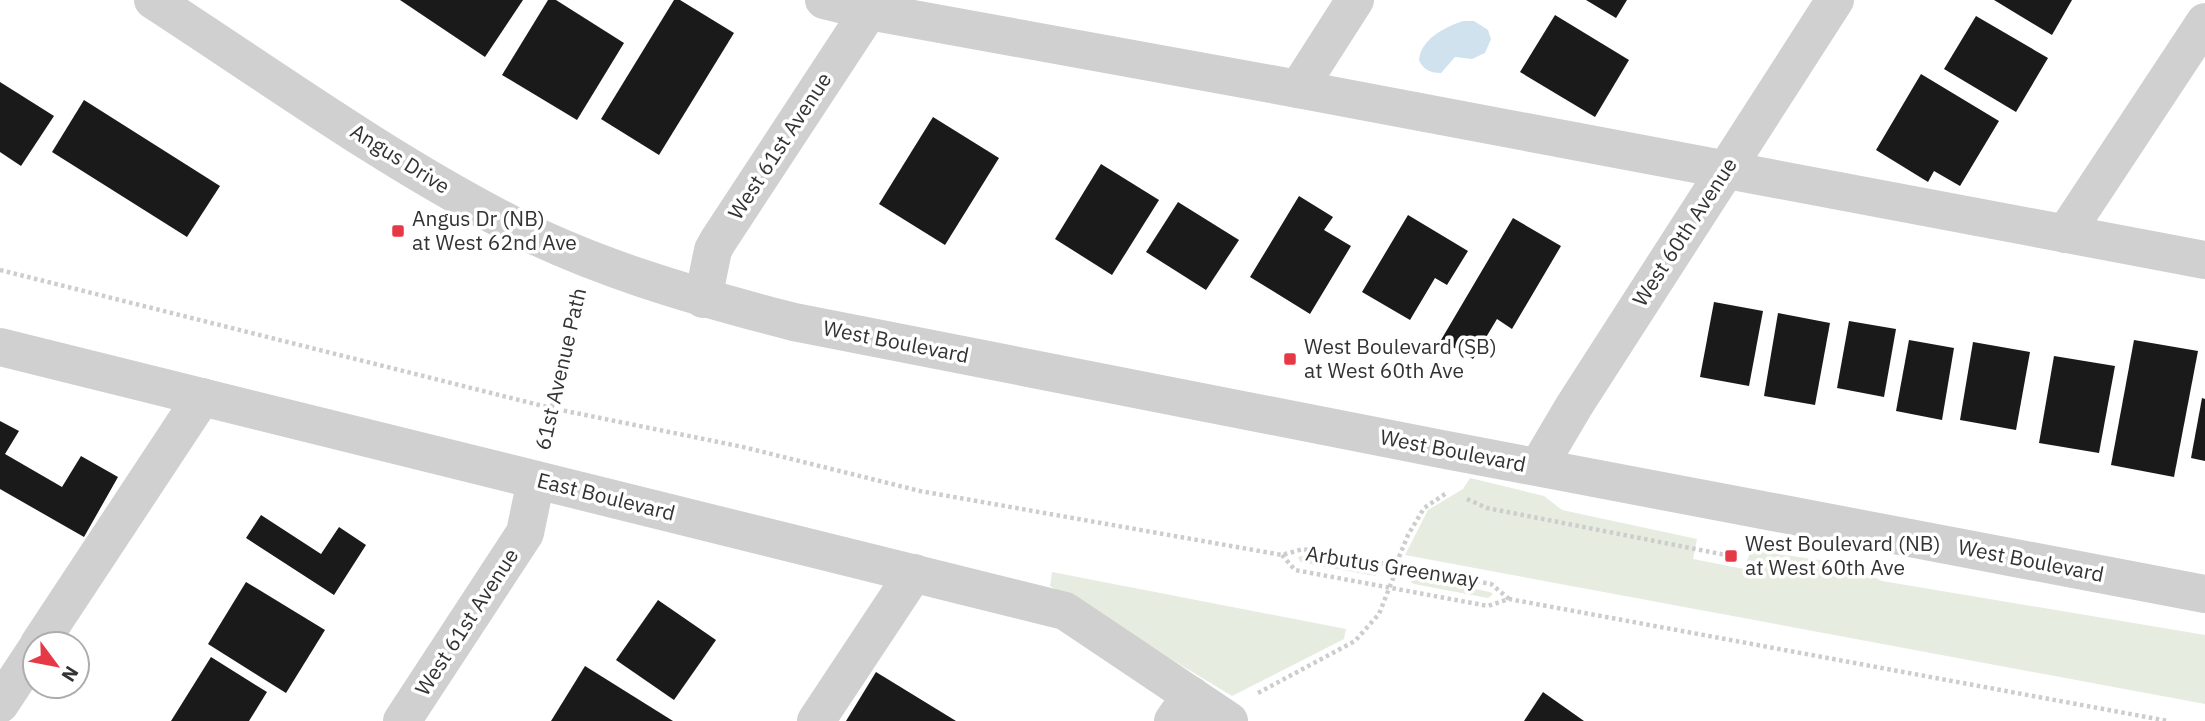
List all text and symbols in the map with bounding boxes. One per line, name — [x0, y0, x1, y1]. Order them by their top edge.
street label: West 61st Avenue — [721, 67, 837, 224]
street label: Angus Drive — [346, 117, 456, 200]
street label: West 60th Avenue — [1626, 152, 1743, 311]
place label: Angus Dr (NB) at West 62nd Ave — [412, 204, 577, 256]
marker: Angus Dr (NB) at West 62nd Ave — [390, 223, 406, 239]
street label: 61st Avenue Path — [528, 285, 592, 453]
street label: West Boulevard — [821, 313, 971, 369]
place label: West Boulevard (SB) at West 60th Ave — [1304, 332, 1497, 384]
marker: West Boulevard (SB) at West 60th Ave — [1282, 351, 1298, 367]
street label: West Boulevard — [1378, 422, 1528, 478]
street label: East Boulevard — [534, 465, 678, 527]
place label: West Boulevard (NB) at West 60th Ave — [1745, 529, 1941, 581]
street label: West Boulevard — [1956, 532, 2106, 588]
street label: Arbutus Greenway — [1304, 539, 1481, 594]
street label: West 61st Avenue — [408, 543, 524, 700]
marker: West Boulevard (NB) at West 60th Ave — [1723, 548, 1739, 564]
north arrow — [21, 630, 91, 700]
text: N — [57, 662, 84, 686]

